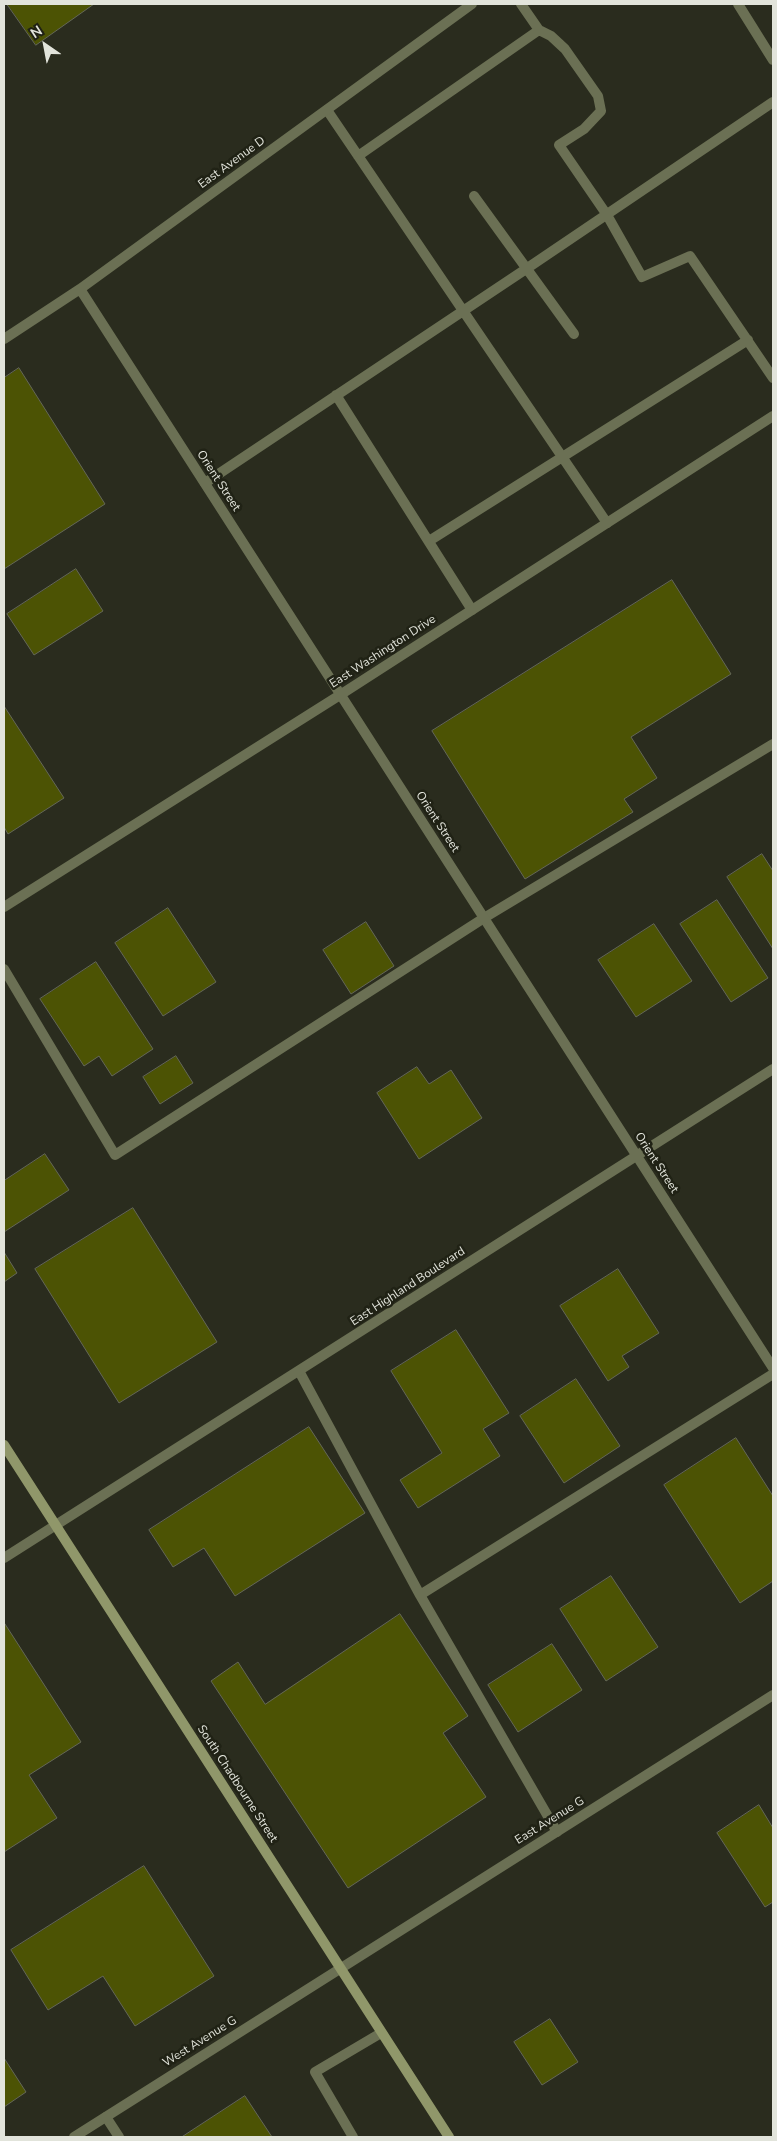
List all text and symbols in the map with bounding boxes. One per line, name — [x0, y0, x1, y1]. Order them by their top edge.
north arrow — [20, 20, 70, 70]
text: N — [27, 21, 46, 43]
street label: East Avenue D — [196, 134, 268, 192]
street label: Orient Street — [193, 448, 243, 514]
street label: East Washington Drive — [327, 612, 439, 692]
street label: Orient Street — [412, 789, 462, 855]
street label: Orient Street — [631, 1130, 681, 1196]
street label: East Highland Boulevard — [348, 1245, 468, 1329]
street label: South Chadbourne Street — [194, 1723, 280, 1845]
street label: East Avenue G — [513, 1794, 587, 1848]
street label: West Avenue G — [160, 2013, 240, 2071]

